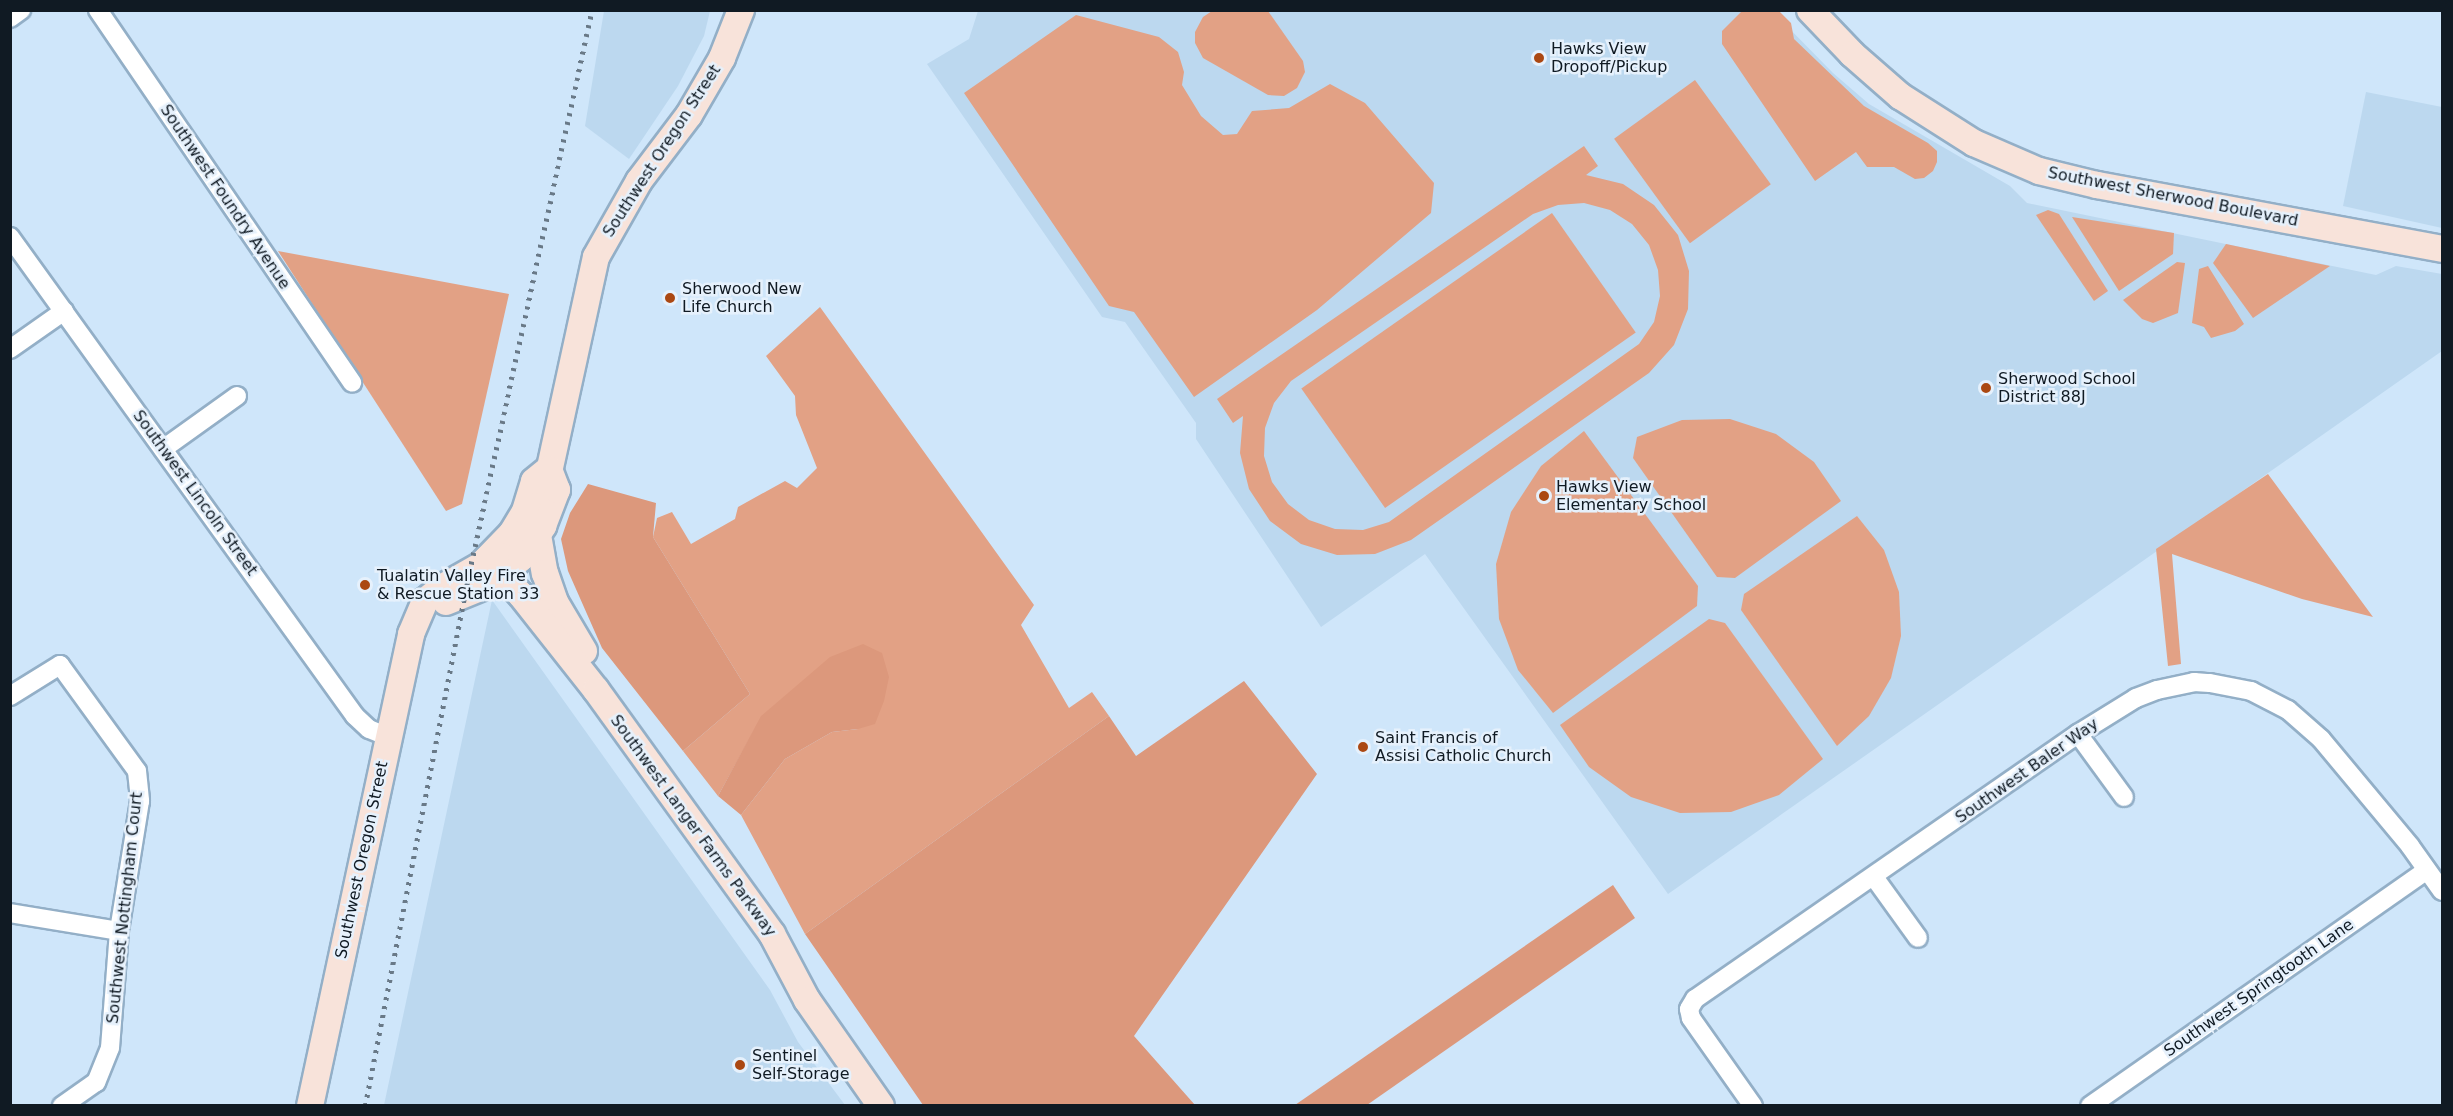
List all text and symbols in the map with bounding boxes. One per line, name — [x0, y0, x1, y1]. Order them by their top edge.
place label: Hawks View Dropoff/Pickup — [1551, 39, 1667, 77]
marker: Hawks View Dropoff/Pickup — [1532, 51, 1546, 65]
street label: Southwest Oregon Street — [599, 61, 725, 241]
street label: Southwest Foundry Avenue — [156, 101, 294, 293]
street label: Southwest Sherwood Boulevard — [2046, 163, 2300, 231]
place label: Sherwood New Life Church — [682, 279, 802, 317]
marker: Sherwood New Life Church — [663, 291, 677, 305]
place label: Sherwood School District 88J — [1998, 369, 2136, 407]
marker: Sherwood School District 88J — [1979, 381, 1993, 395]
street label: Southwest Lincoln Street — [129, 407, 261, 579]
place label: Hawks View Elementary School — [1556, 477, 1706, 515]
marker: Hawks View Elementary School — [1537, 489, 1551, 503]
place label: Tualatin Valley Fire & Rescue Station 33 — [377, 566, 539, 604]
marker: Tualatin Valley Fire & Rescue Station 33 — [358, 578, 372, 592]
street label: Southwest Langer Farms Parkway — [606, 711, 780, 941]
street label: Southwest Baler Way — [1952, 714, 2102, 828]
place label: Saint Francis of Assisi Catholic Church — [1375, 728, 1552, 766]
marker: Saint Francis of Assisi Catholic Church — [1356, 740, 1370, 754]
street label: Southwest Oregon Street — [332, 759, 392, 961]
street label: Southwest Nottingham Court — [103, 791, 147, 1025]
street label: Southwest Springtooth Lane — [2161, 915, 2357, 1061]
place label: Sentinel Self-Storage — [752, 1046, 850, 1084]
marker: Sentinel Self-Storage — [733, 1058, 747, 1072]

